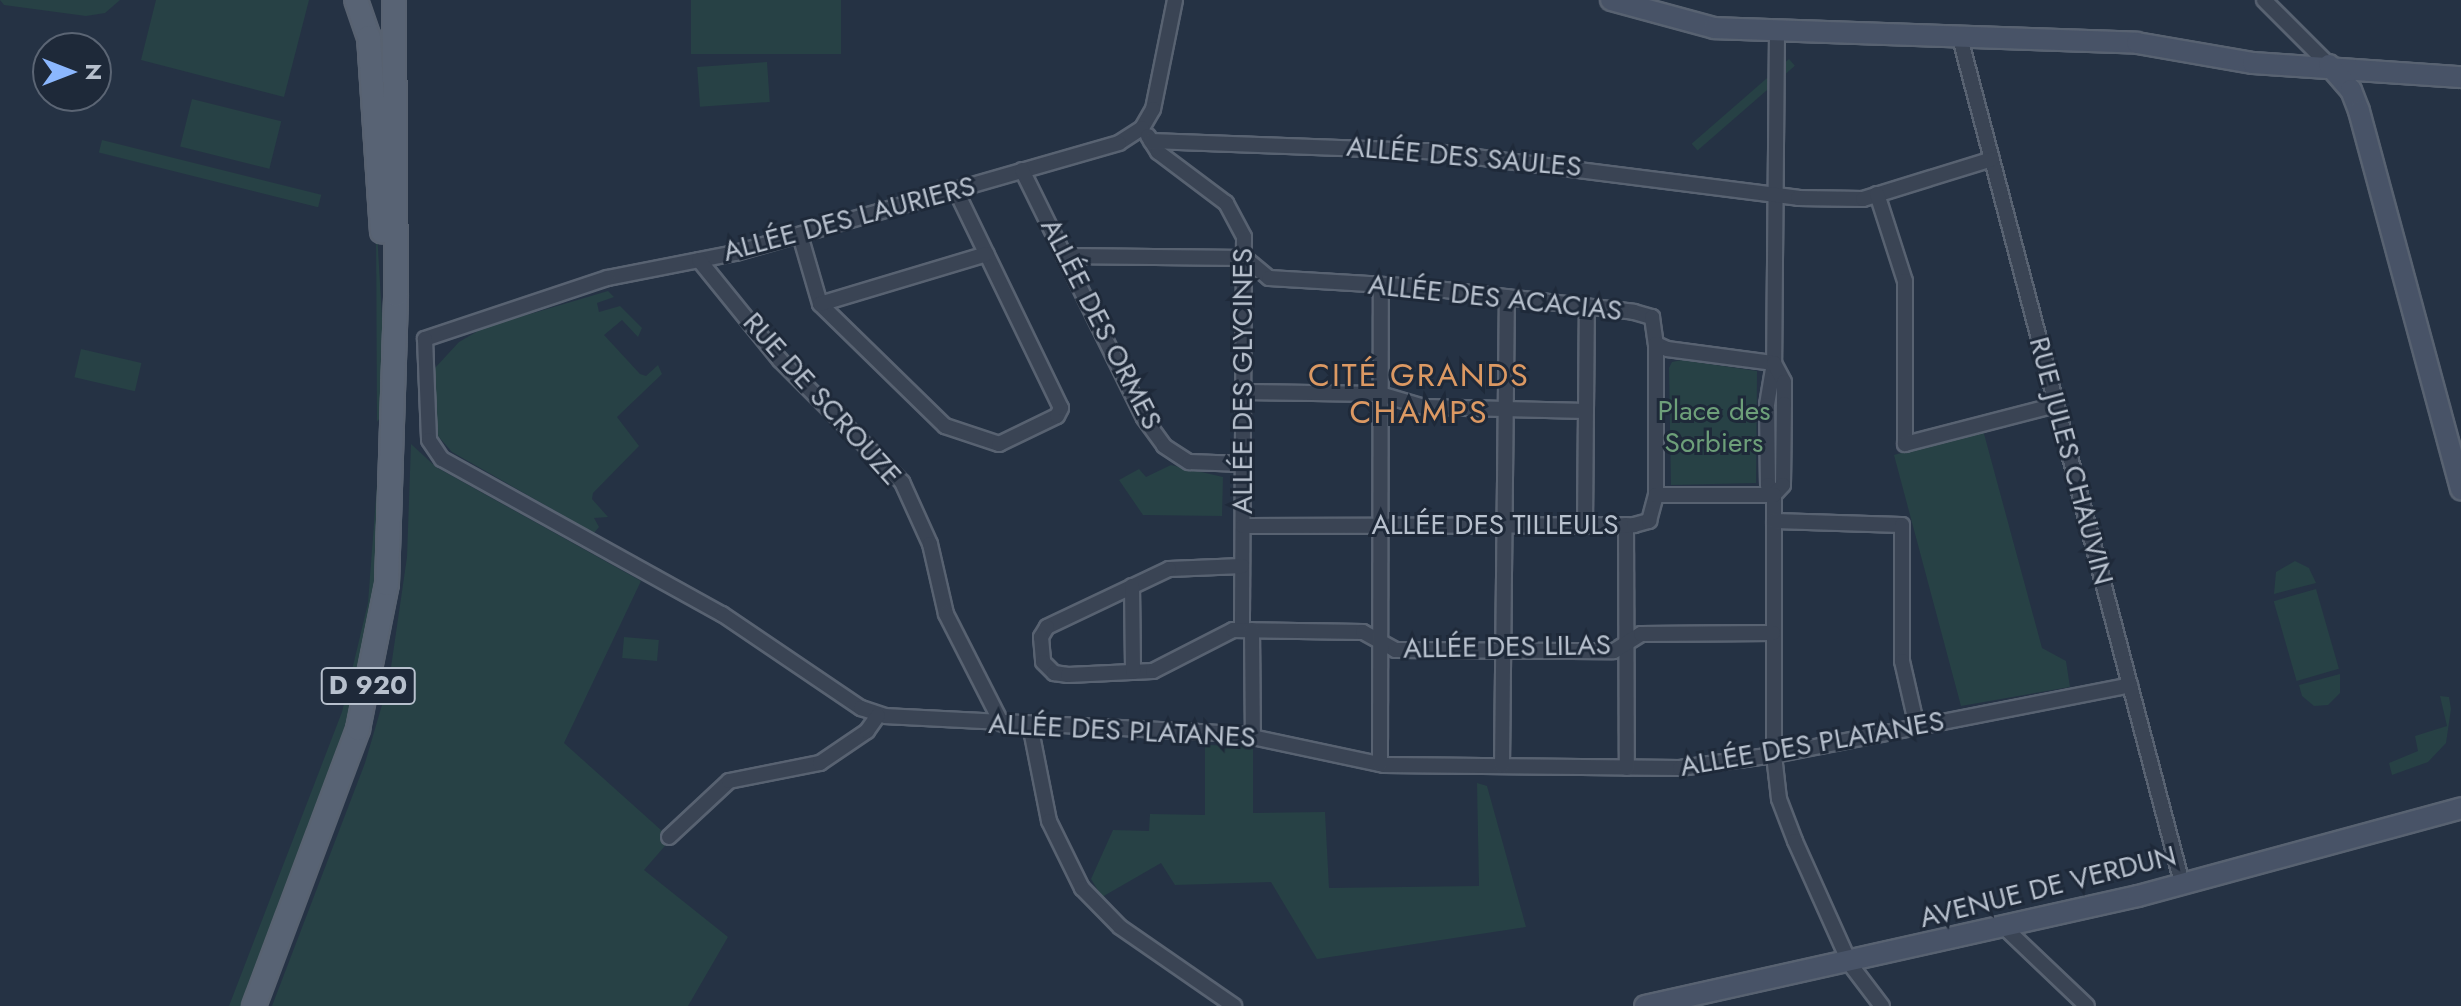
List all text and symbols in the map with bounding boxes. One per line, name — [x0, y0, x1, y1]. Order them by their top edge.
north arrow — [32, 32, 112, 112]
text: N — [78, 63, 110, 81]
street label: ALLÉE DES SAULES — [1345, 130, 1583, 184]
street label: ALLÉE DES LAURIERS — [719, 169, 979, 269]
street label: ALLÉE DES ORMES — [1033, 213, 1169, 435]
street label: ALLÉE DES GLYCINES — [1226, 248, 1260, 514]
street label: ALLÉE DES ACACIAS — [1366, 268, 1624, 328]
street label: RUE DE SCROUZE — [736, 306, 908, 492]
street label: RUE JULES CHAUVIN — [2022, 333, 2120, 589]
district label: CITÉ GRANDS CHAMPS — [1308, 357, 1530, 432]
park label: Place des Sorbiers — [1657, 394, 1771, 460]
street label: ALLÉE DES TILLEULS — [1371, 508, 1619, 542]
street label: ALLÉE DES LILAS — [1403, 628, 1611, 666]
road number: D 920 — [320, 664, 416, 708]
street label: ALLÉE DES PLATANES — [1677, 704, 1947, 784]
street label: ALLÉE DES PLATANES — [988, 707, 1256, 755]
street label: AVENUE DE VERDUN — [1916, 839, 2180, 935]

